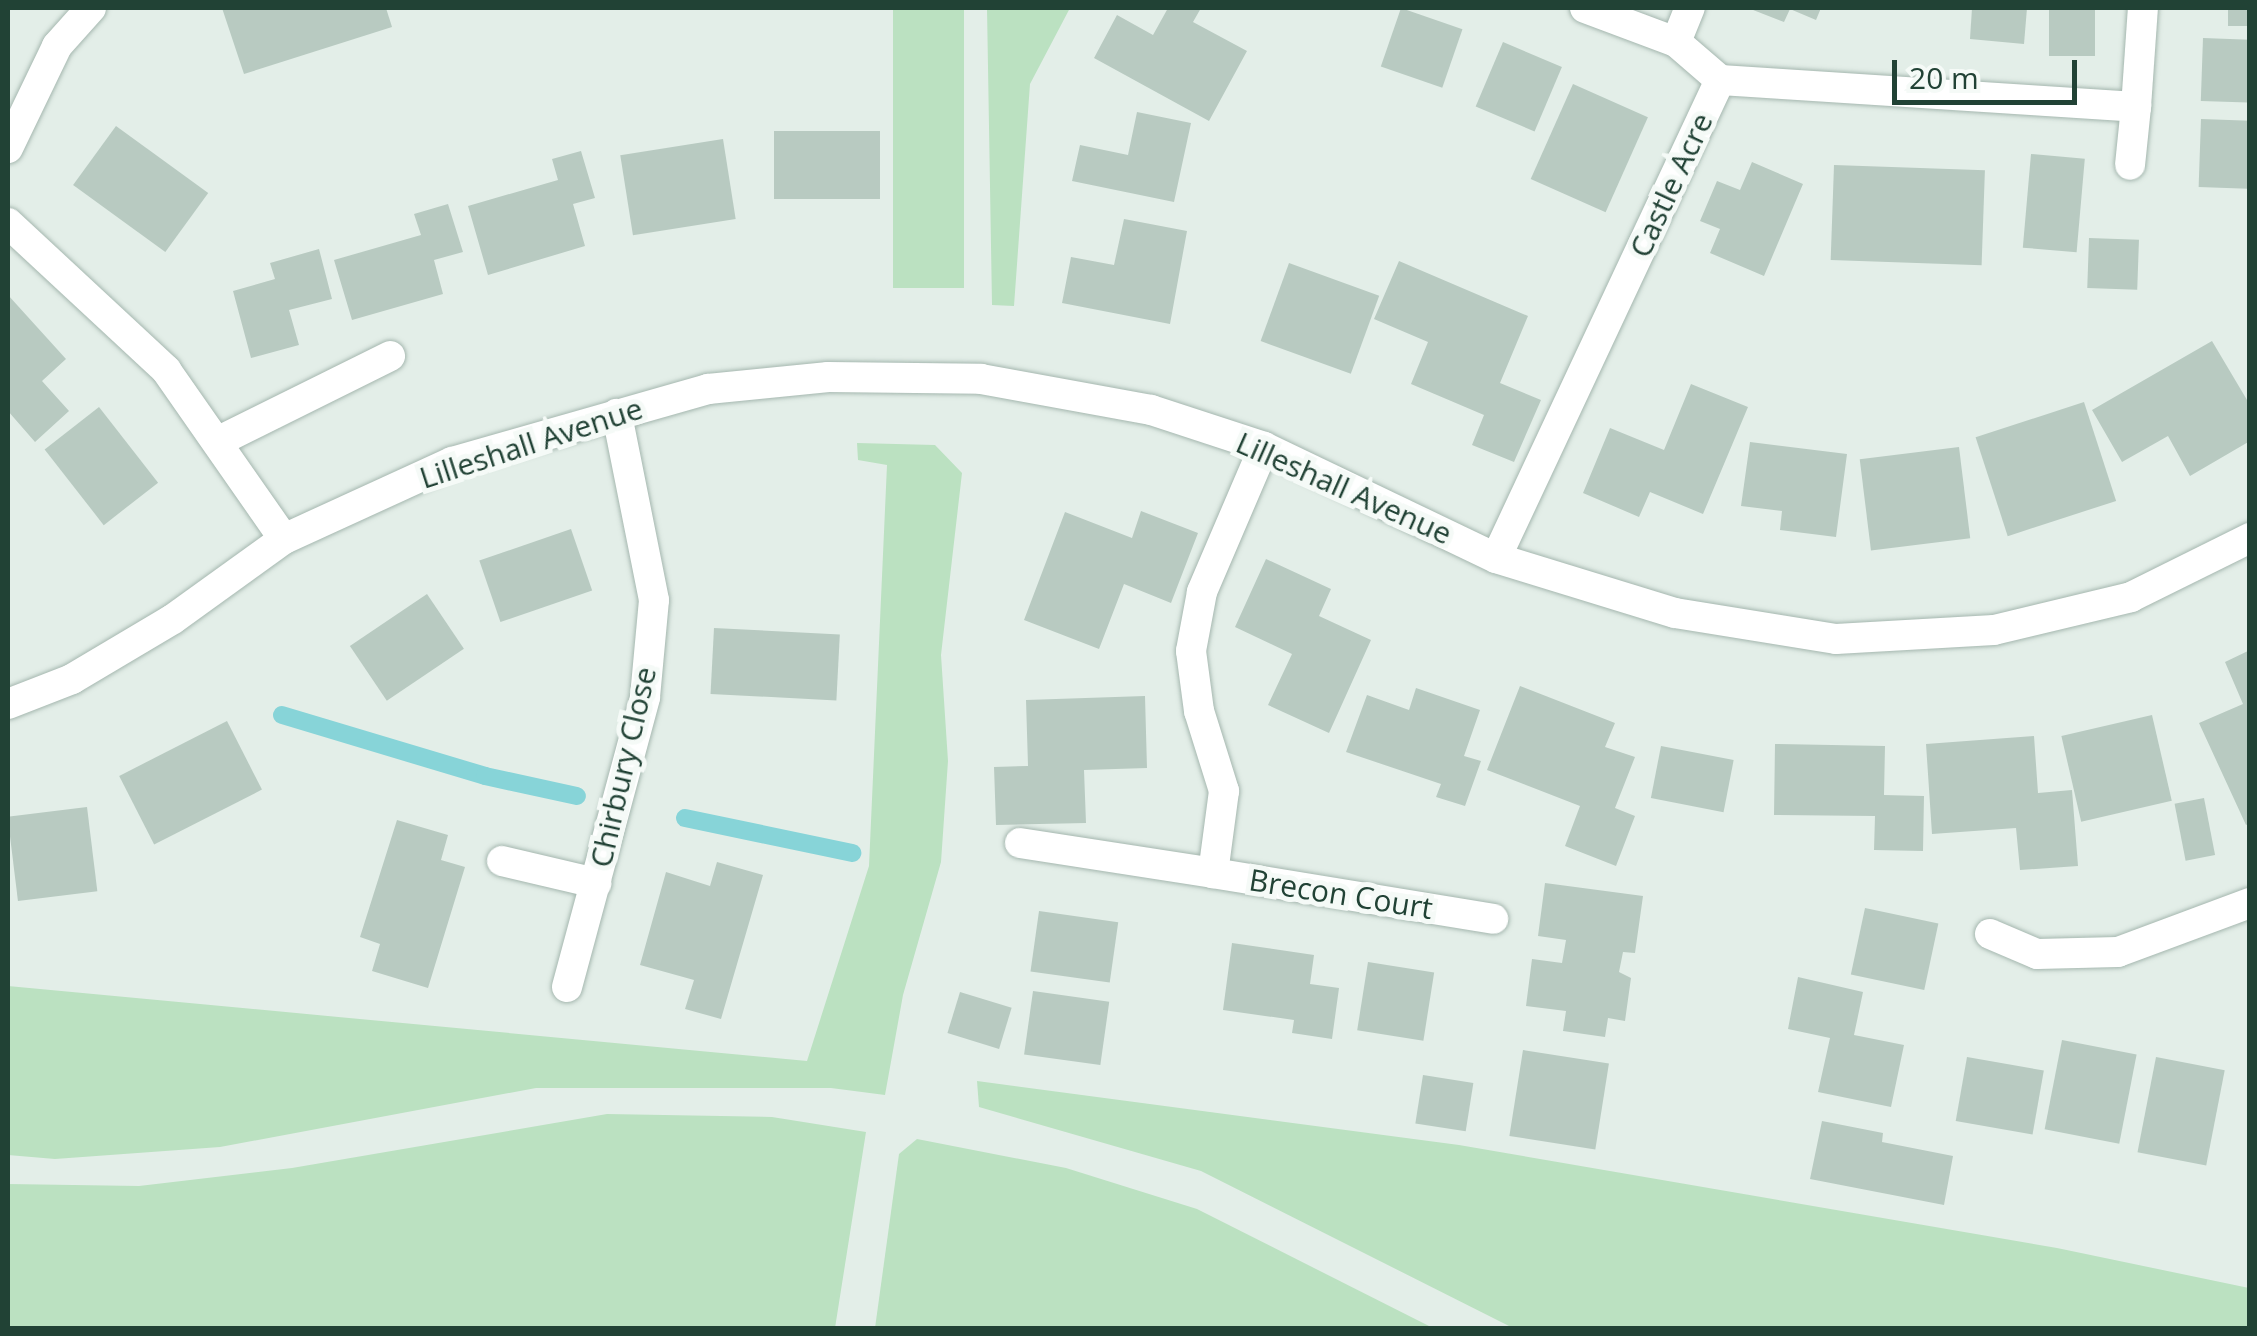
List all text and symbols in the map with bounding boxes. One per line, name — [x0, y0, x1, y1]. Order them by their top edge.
scale bar — [1897, 40, 2082, 102]
text: 20 m — [1909, 57, 1979, 98]
street label: Castle Acre — [1622, 107, 1720, 263]
street label: Lilleshall Avenue — [415, 390, 647, 496]
street label: Lilleshall Avenue — [1231, 424, 1457, 552]
street label: Chirbury Close — [582, 663, 664, 871]
street label: Brecon Court — [1247, 862, 1435, 926]

